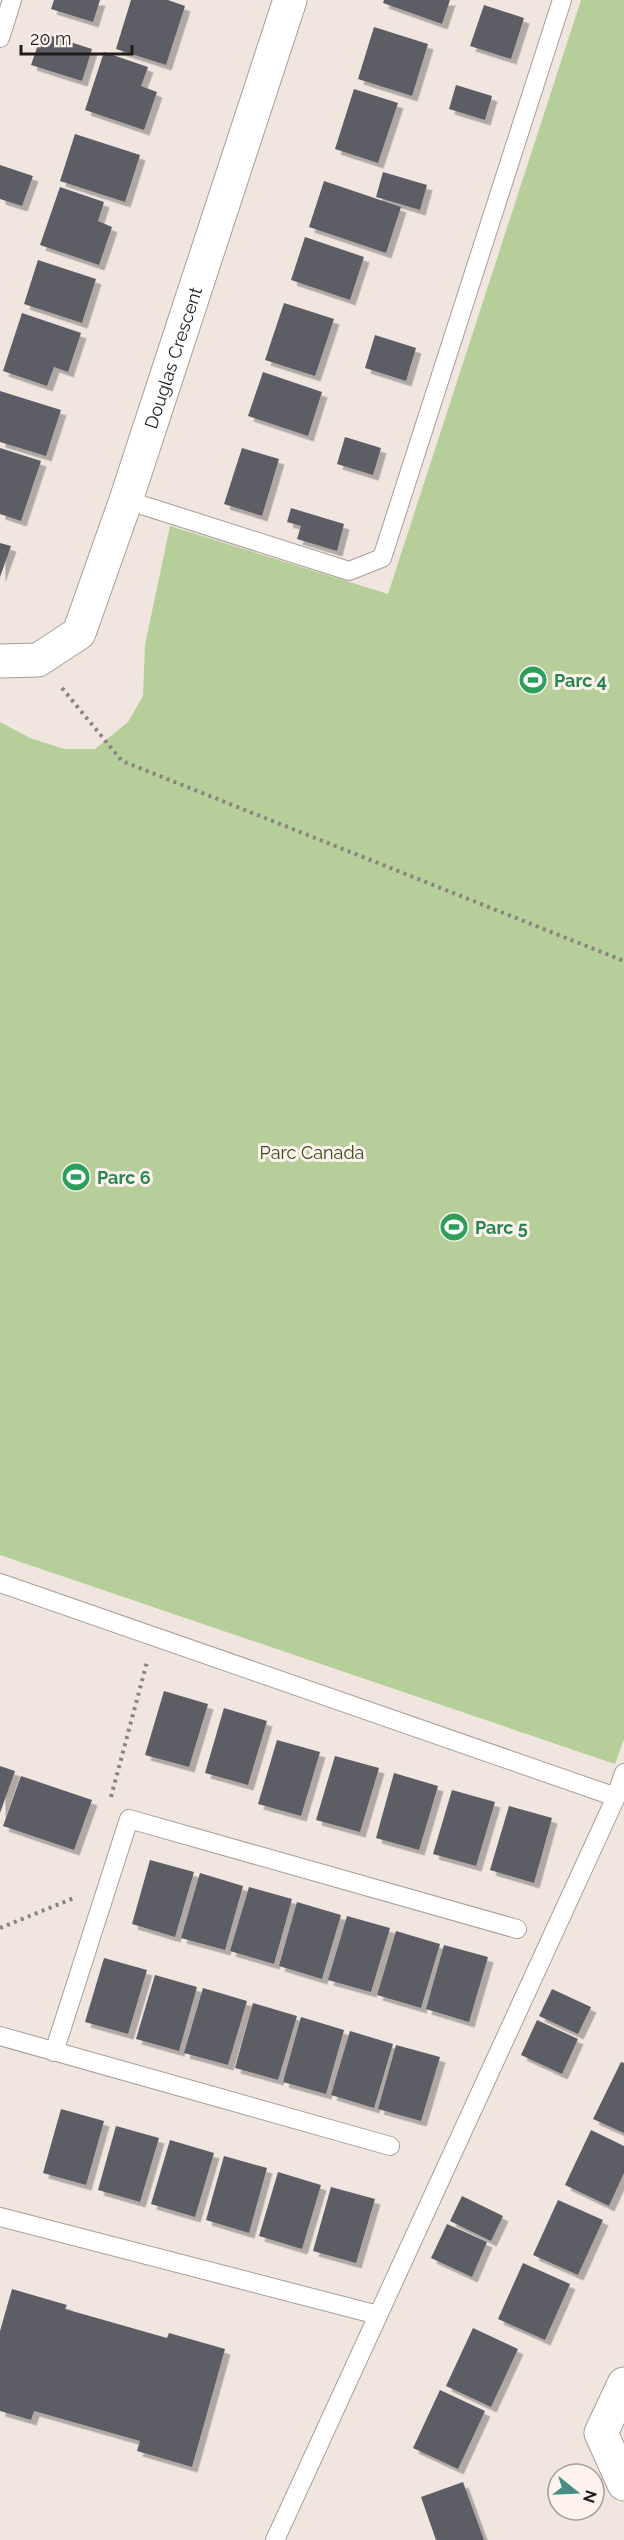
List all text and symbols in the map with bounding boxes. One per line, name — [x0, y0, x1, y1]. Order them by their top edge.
scale bar — [21, 18, 132, 56]
text: 20 m — [30, 28, 72, 49]
street label: Douglas Crescent — [140, 284, 206, 431]
sports icon: Parc 4 — [517, 664, 549, 696]
place label: Parc 4 — [554, 670, 607, 691]
park label: Parc Canada — [260, 1142, 364, 1163]
sports icon: Parc 6 — [60, 1161, 92, 1193]
place label: Parc 6 — [97, 1167, 151, 1188]
sports icon: Parc 5 — [438, 1211, 470, 1243]
place label: Parc 5 — [475, 1217, 528, 1238]
north arrow — [546, 2462, 606, 2522]
text: N — [579, 2488, 601, 2505]

